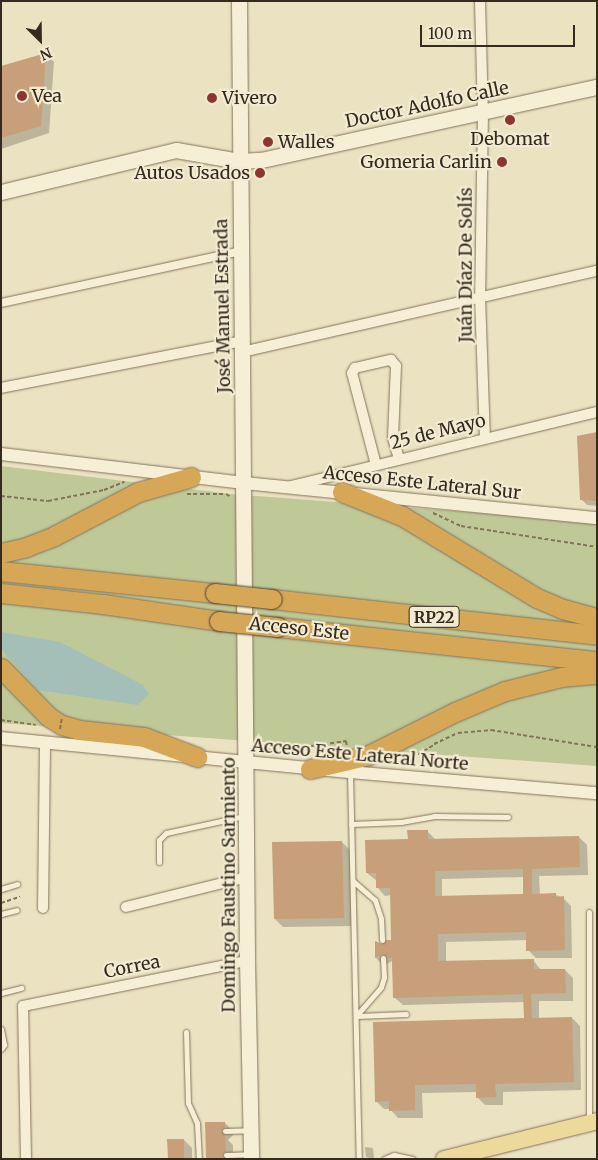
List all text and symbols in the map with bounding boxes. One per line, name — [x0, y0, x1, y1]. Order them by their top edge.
north arrow — [15, 15, 65, 65]
scale bar — [423, 15, 578, 47]
text: 100 m — [428, 24, 472, 43]
text: N — [37, 43, 54, 64]
street label: Doctor Adolfo Calle — [343, 77, 511, 133]
place label: Vea — [32, 85, 62, 107]
place label: Vivero — [222, 87, 277, 109]
marker: Vea — [16, 90, 28, 102]
marker: Vivero — [206, 92, 218, 104]
marker: Debomat — [504, 114, 516, 126]
place label: Debomat — [470, 128, 550, 150]
place label: Walles — [278, 131, 334, 153]
marker: Walles — [262, 136, 274, 148]
place label: Gomeria Carlin — [360, 151, 492, 173]
marker: Gomeria Carlin — [496, 156, 508, 168]
place label: Autos Usados — [134, 162, 250, 184]
marker: Autos Usados — [254, 167, 266, 179]
street label: Juán Díaz De Solís — [455, 187, 477, 343]
street label: José Manuel Estrada — [211, 219, 235, 393]
street label: 25 de Mayo — [388, 410, 488, 454]
street label: Acceso Este Lateral Sur — [322, 462, 522, 504]
road number: RP22 — [408, 604, 460, 630]
street label: Acceso Este — [248, 613, 350, 645]
street label: Acceso Este Lateral Norte — [251, 735, 469, 775]
street label: Domingo Faustino Sarmiento — [218, 757, 240, 1013]
street label: Correa — [102, 951, 162, 983]

